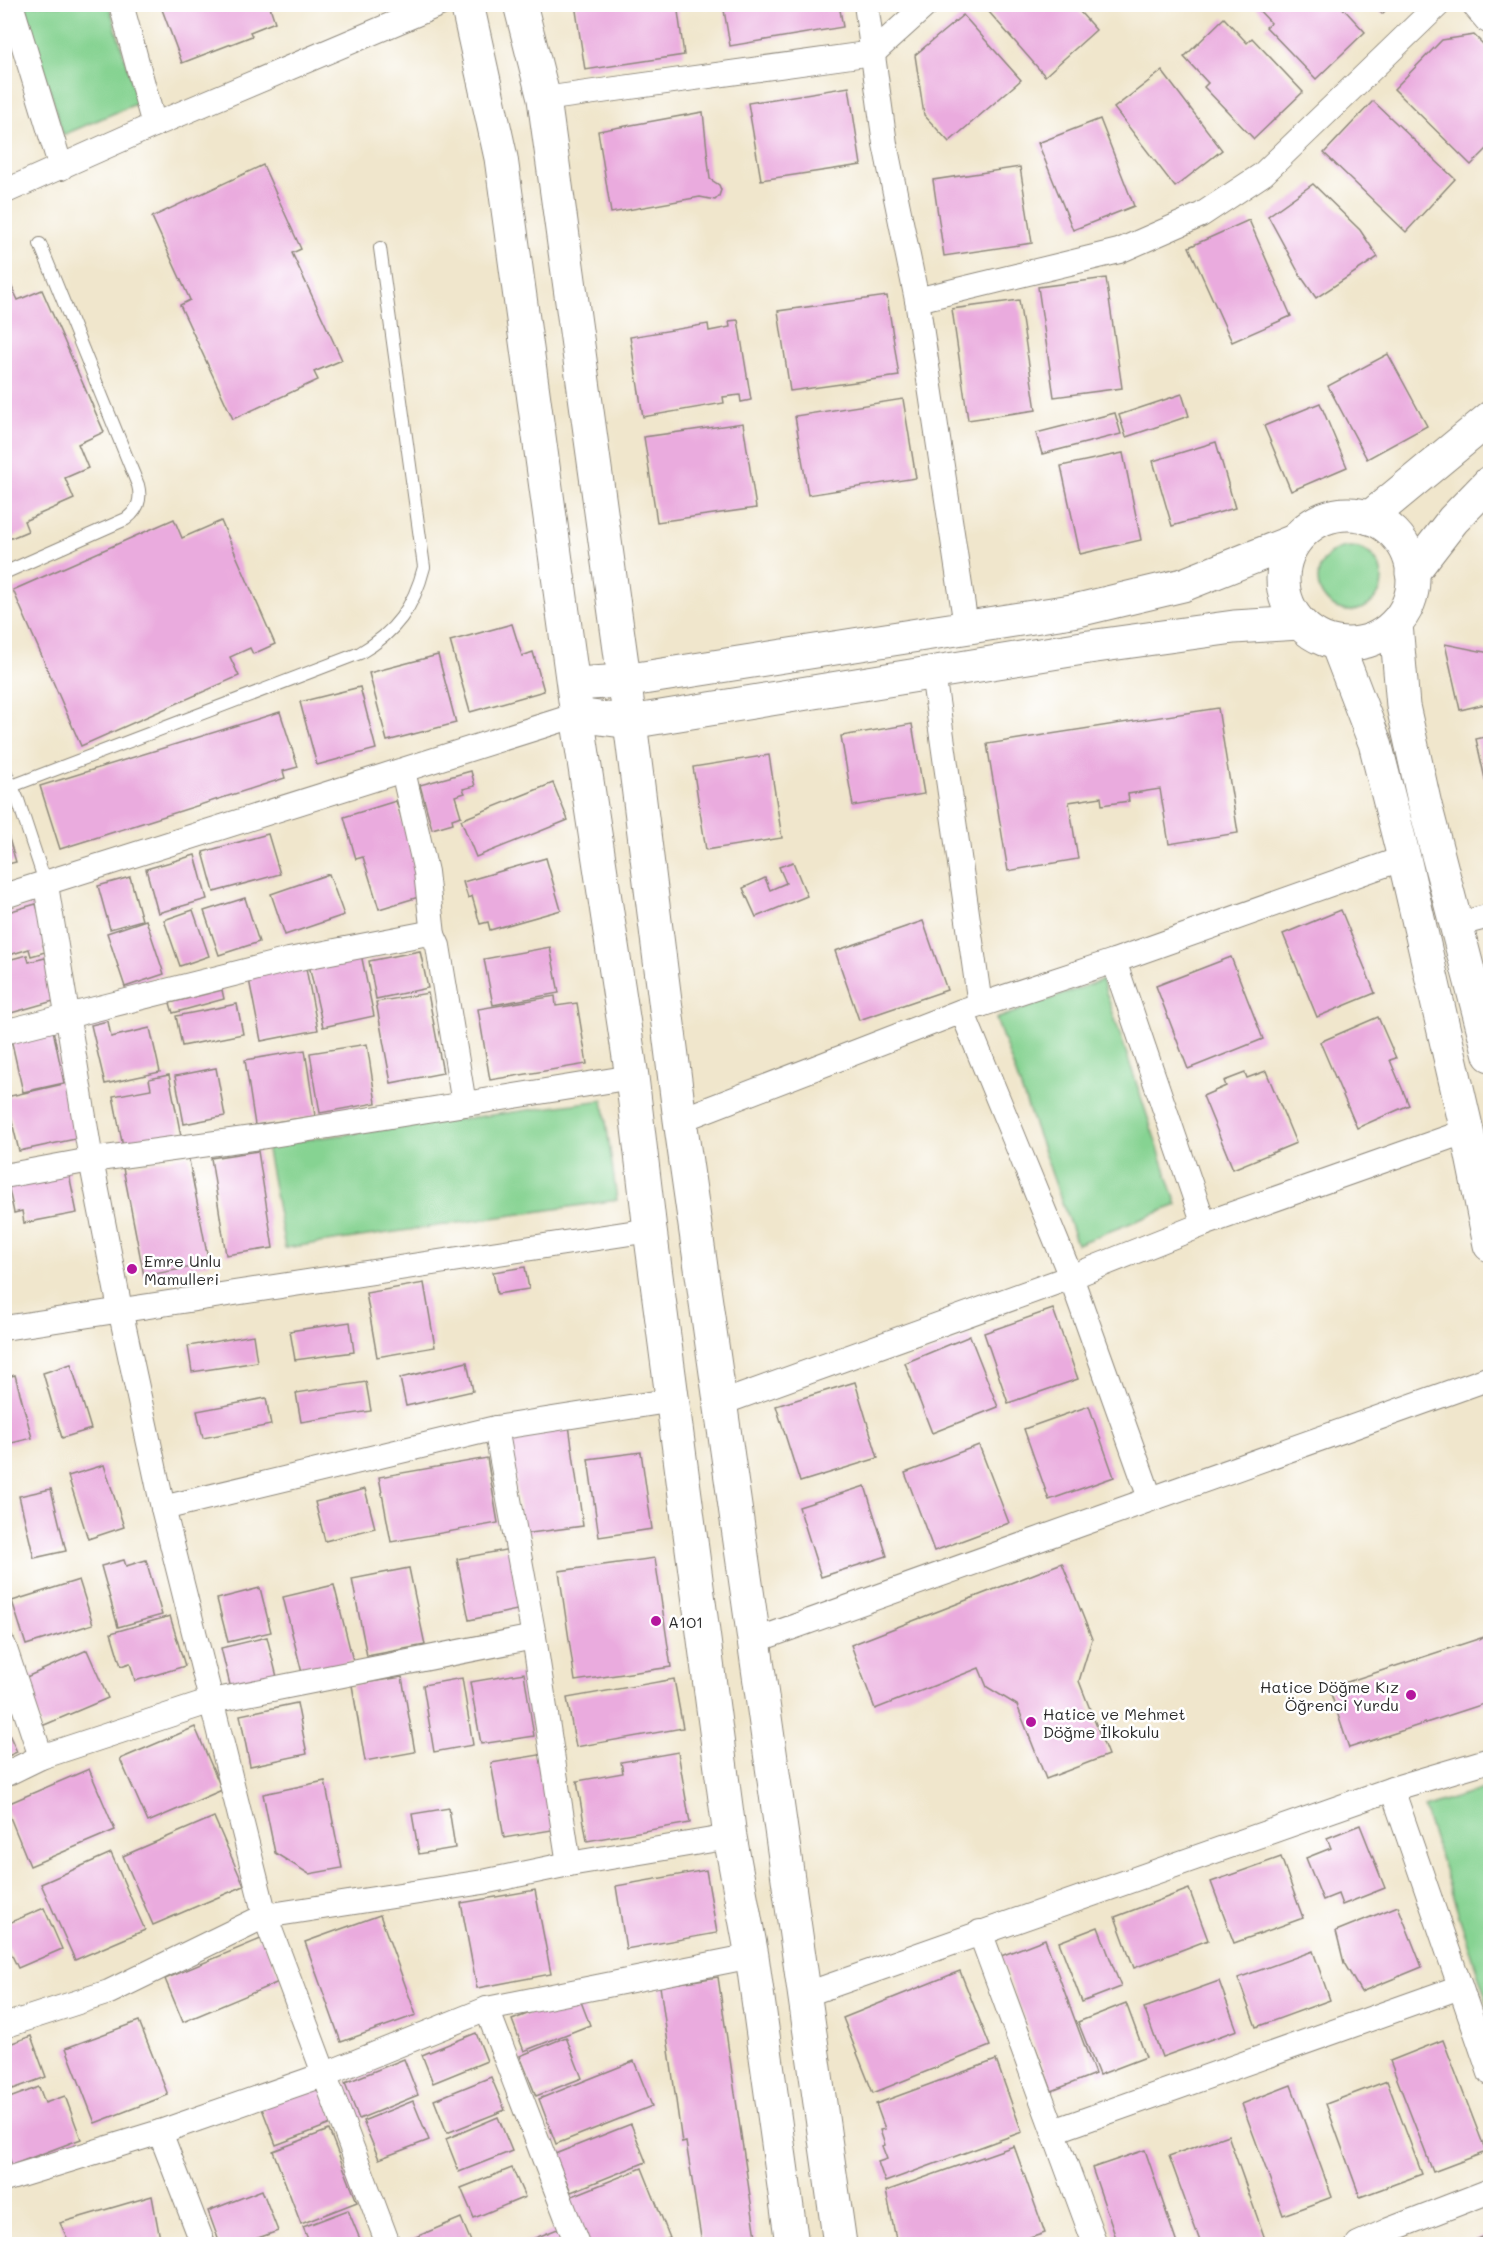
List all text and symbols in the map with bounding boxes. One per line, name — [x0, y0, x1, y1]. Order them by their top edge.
place label: Emre Unlu Mamulleri — [144, 1250, 221, 1289]
marker: Emre Unlu Mamulleri — [125, 1262, 139, 1276]
place label: A101 — [668, 1611, 703, 1632]
marker: A101 — [649, 1614, 663, 1628]
place label: Hatice Döğme Kız Öğrenci Yurdu — [1260, 1676, 1399, 1715]
marker: Hatice Döğme Kız Öğrenci Yurdu — [1404, 1688, 1418, 1702]
place label: Hatice ve Mehmet Döğme İlkokulu — [1043, 1703, 1186, 1742]
marker: Hatice ve Mehmet Döğme İlkokulu — [1024, 1715, 1038, 1729]

